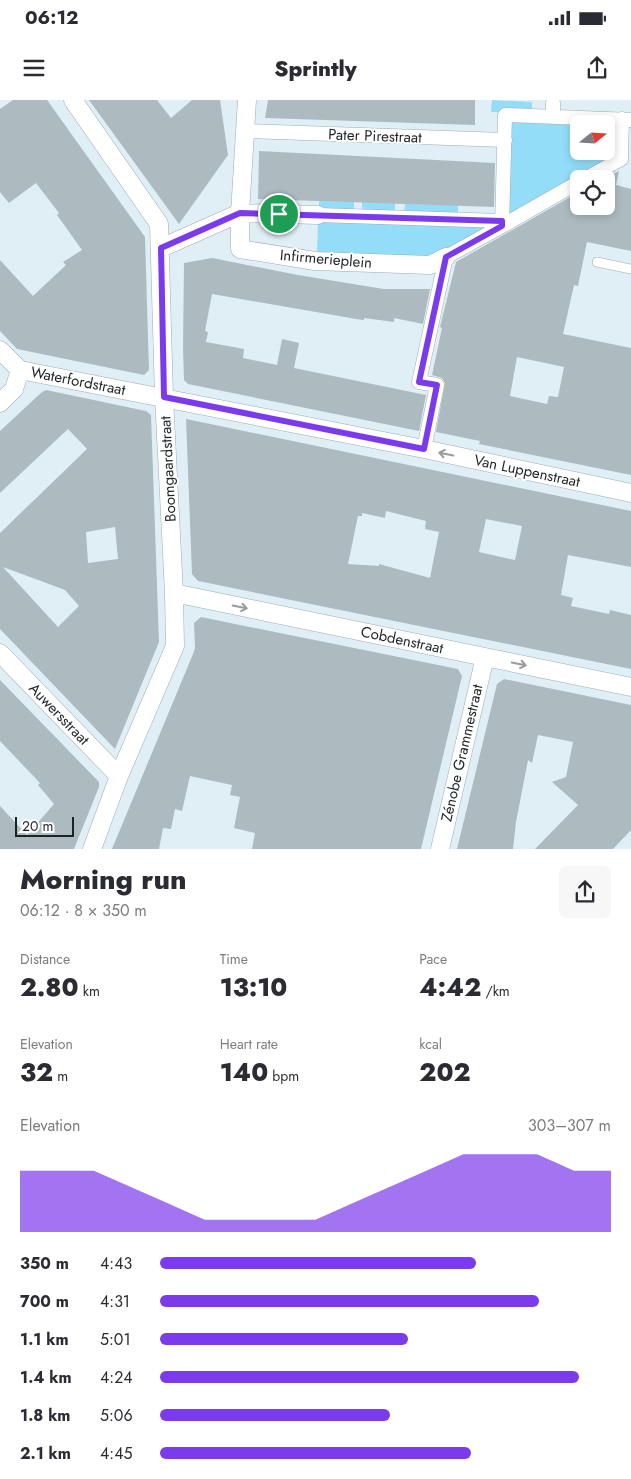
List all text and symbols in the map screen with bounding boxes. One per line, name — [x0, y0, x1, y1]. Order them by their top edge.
text: 06:12 — [25, 4, 79, 31]
text: Sprintly — [274, 52, 357, 84]
icon: menu — [20, 54, 48, 82]
icon: share — [583, 54, 611, 82]
north arrow — [570, 115, 615, 160]
map controls — [570, 115, 615, 215]
street label: Pater Pirestraat — [328, 123, 423, 149]
button: locate — [570, 170, 615, 215]
pin — [258, 193, 300, 235]
icon: arrive — [265, 200, 293, 228]
street label: Infirmerieplein — [279, 244, 373, 274]
street label: Waterfordstraat — [29, 361, 128, 401]
street label: Boomgaardstraat — [154, 415, 182, 522]
one-way arrow — [439, 449, 455, 458]
street label: Van Luppenstraat — [472, 449, 582, 493]
one-way arrow — [231, 602, 247, 612]
street label: Cobdenstraat — [359, 621, 446, 660]
one-way arrow — [510, 660, 526, 669]
street label: Auwersstraat — [24, 678, 95, 750]
street label: Zénobe Grammestraat — [436, 682, 489, 824]
scale bar — [15, 814, 74, 837]
text: 20 m — [22, 816, 54, 836]
text: Morning run — [20, 859, 186, 900]
button: share — [559, 866, 611, 918]
text: 06:12 · 8 × 350 m — [20, 899, 147, 922]
text: Distance — [20, 949, 70, 969]
text: Time — [220, 949, 248, 969]
text: Pace — [419, 949, 447, 969]
text: 2.80 — [20, 969, 79, 1005]
text: 13:10 — [220, 969, 287, 1005]
text: 4:42 — [419, 969, 481, 1005]
text: km — [79, 981, 100, 1001]
text: /km — [481, 981, 510, 1001]
text: Elevation — [20, 1034, 73, 1054]
text: Heart rate — [220, 1034, 278, 1054]
text: kcal — [419, 1034, 442, 1054]
text: 32 — [20, 1054, 53, 1090]
text: 140 — [220, 1054, 268, 1090]
text: 202 — [419, 1054, 470, 1090]
text: m — [53, 1066, 68, 1086]
text: bpm — [268, 1066, 299, 1086]
text: Elevation — [20, 1114, 80, 1137]
text: 303–307 m — [528, 1114, 611, 1137]
text: 350 m — [20, 1252, 69, 1275]
text: 4:43 — [100, 1252, 132, 1275]
text: 700 m — [20, 1290, 69, 1313]
text: 4:31 — [100, 1290, 130, 1313]
text: 1.1 km — [20, 1328, 69, 1351]
text: 5:01 — [100, 1328, 131, 1351]
text: 1.4 km — [20, 1366, 72, 1389]
text: 4:24 — [100, 1366, 133, 1389]
text: 1.8 km — [20, 1404, 70, 1427]
text: 5:06 — [100, 1404, 133, 1427]
text: 2.1 km — [20, 1442, 71, 1465]
text: 4:45 — [100, 1442, 132, 1465]

